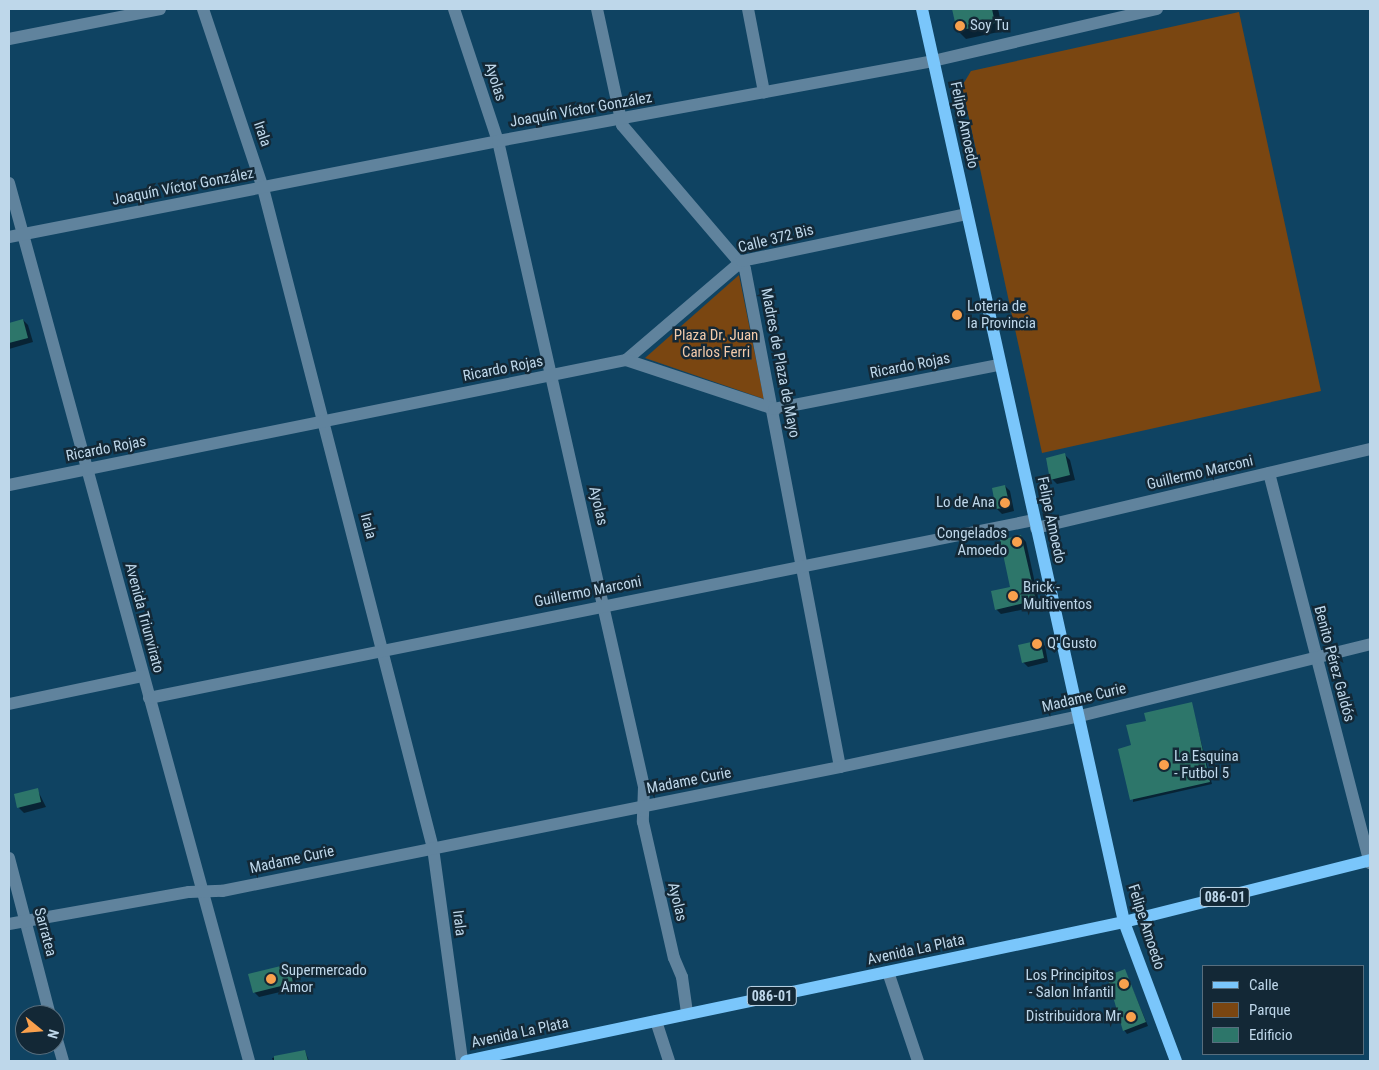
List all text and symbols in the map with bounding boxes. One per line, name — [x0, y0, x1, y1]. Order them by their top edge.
place label: Soy Tu — [970, 17, 1009, 35]
marker: Soy Tu — [954, 20, 966, 32]
street label: Ayolas — [480, 60, 510, 104]
street label: Felipe Amoedo — [946, 80, 982, 170]
street label: Joaquín Víctor González — [508, 89, 654, 131]
street label: Irala — [249, 119, 275, 149]
street label: Joaquín Víctor González — [111, 164, 255, 210]
street label: Calle 372 Bis — [736, 221, 816, 257]
street label: Madres de Plaza de Mayo — [757, 287, 803, 439]
place label: Loteria de la Provincia — [967, 297, 1036, 332]
marker: Loteria de la Provincia — [951, 309, 963, 321]
park label: Plaza Dr. Juan Carlos Ferri — [674, 326, 758, 361]
street label: Ricardo Rojas — [868, 349, 952, 383]
street label: Ricardo Rojas — [461, 352, 545, 386]
street label: Ricardo Rojas — [64, 432, 148, 466]
street label: Guillermo Marconi — [1145, 452, 1255, 494]
street label: Felipe Amoedo — [1033, 475, 1069, 565]
street label: Ayolas — [585, 485, 611, 527]
place label: Lo de Ana — [936, 494, 995, 512]
marker: Lo de Ana — [999, 497, 1011, 509]
street label: Irala — [356, 511, 380, 541]
place label: Congelados Amoedo — [937, 524, 1007, 559]
marker: Congelados Amoedo — [1011, 536, 1023, 548]
street label: Avenida Triunvirato — [121, 561, 167, 675]
street label: Guillermo Marconi — [533, 573, 643, 611]
place label: Brick - Multiventos — [1023, 578, 1092, 613]
marker: Brick - Multiventos — [1007, 590, 1019, 602]
street label: Benito Pérez Galdós — [1310, 604, 1358, 724]
place label: Q' Gusto — [1047, 635, 1097, 653]
marker: Q' Gusto — [1031, 638, 1043, 650]
street label: Madame Curie — [1040, 680, 1128, 716]
place label: La Esquina - Futbol 5 — [1174, 747, 1239, 782]
marker: La Esquina - Futbol 5 — [1158, 759, 1170, 771]
street label: Madame Curie — [645, 764, 733, 798]
street label: Madame Curie — [248, 842, 336, 878]
street label: Ayolas — [663, 881, 691, 923]
street label: Felipe Amoedo — [1124, 882, 1168, 972]
road number: 086-01 — [1199, 886, 1251, 909]
street label: Sarratea — [30, 906, 60, 958]
street label: Irala — [448, 909, 470, 937]
street label: Avenida La Plata — [866, 931, 966, 969]
place label: Supermercado Amor — [281, 961, 367, 996]
legend — [1202, 965, 1364, 1055]
place label: Los Principitos - Salon Infantil — [1026, 966, 1114, 1001]
marker: Supermercado Amor — [265, 973, 277, 985]
text: Calle — [1249, 976, 1279, 994]
marker: Los Principitos - Salon Infantil — [1118, 978, 1130, 990]
road number: 086-01 — [746, 984, 798, 1008]
text: Parque — [1249, 1001, 1291, 1019]
north arrow — [15, 1005, 65, 1055]
place label: Distribuidora Mr — [1026, 1008, 1121, 1026]
marker: Distribuidora Mr — [1125, 1011, 1137, 1023]
street label: Avenida La Plata — [470, 1014, 570, 1052]
text: Edificio — [1249, 1026, 1292, 1044]
text: N — [44, 1028, 62, 1041]

